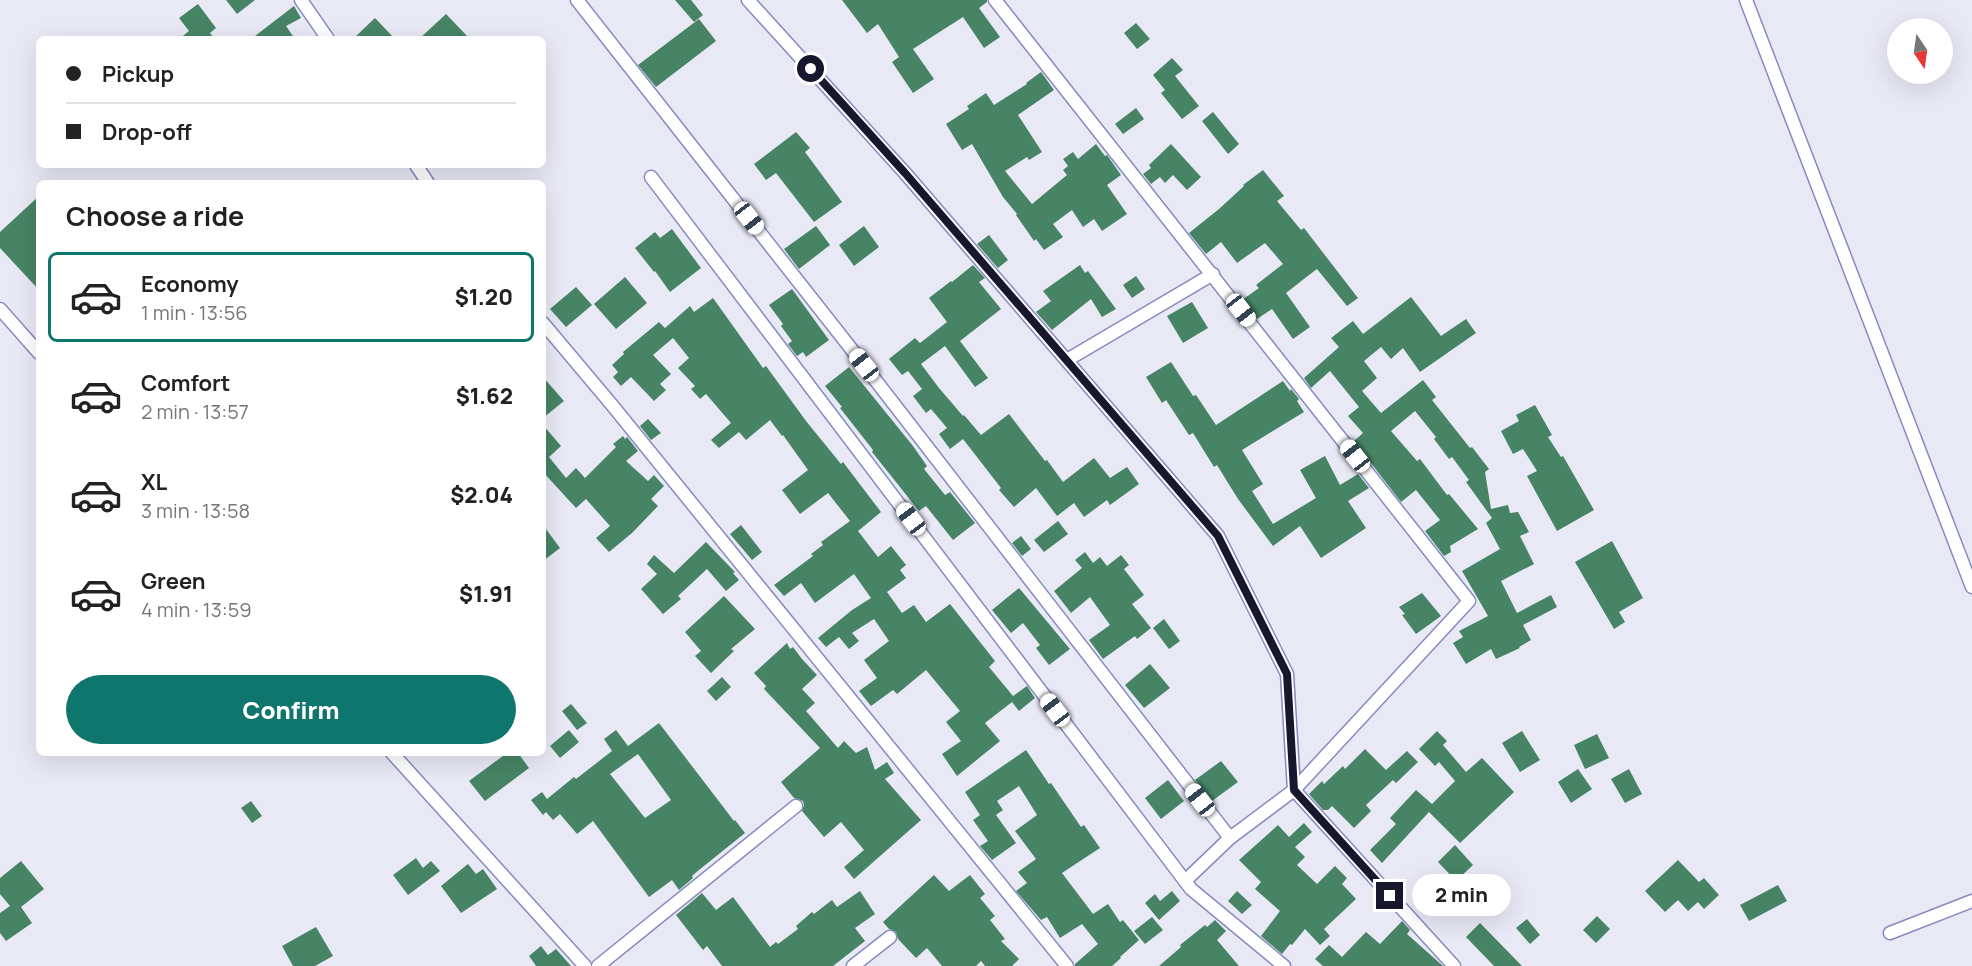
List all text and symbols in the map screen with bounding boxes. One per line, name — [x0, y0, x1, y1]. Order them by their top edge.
north arrow — [1887, 18, 1953, 84]
map controls — [1887, 18, 1953, 84]
route start — [797, 55, 824, 82]
text: Pickup — [102, 59, 174, 89]
text: Drop-off — [102, 117, 192, 147]
text: Choose a ride — [66, 197, 244, 234]
car — [731, 198, 767, 238]
text: Economy — [141, 269, 239, 299]
icon: car — [69, 270, 123, 324]
text: $1.20 — [455, 282, 513, 312]
car — [1223, 290, 1259, 330]
text: 1 min · 13:56 — [141, 299, 248, 326]
car — [846, 345, 882, 385]
text: Comfort — [141, 368, 230, 398]
icon: car — [69, 369, 123, 423]
text: $1.62 — [456, 381, 513, 411]
text: 2 min · 13:57 — [141, 398, 249, 425]
car — [1337, 436, 1373, 476]
text: XL — [141, 467, 167, 497]
icon: car — [69, 468, 123, 522]
text: $2.04 — [450, 480, 513, 510]
text: 3 min · 13:58 — [141, 497, 250, 524]
car — [893, 499, 929, 539]
text: Green — [141, 566, 206, 596]
icon: car — [69, 567, 123, 621]
text: $1.91 — [459, 579, 513, 609]
text: 4 min · 13:59 — [141, 596, 252, 623]
button: Confirm — [66, 675, 516, 744]
car — [1037, 690, 1073, 730]
car — [1182, 780, 1218, 820]
callout: 2 min — [1411, 875, 1510, 917]
text: 2 min — [1435, 881, 1488, 908]
route end — [1376, 882, 1403, 909]

